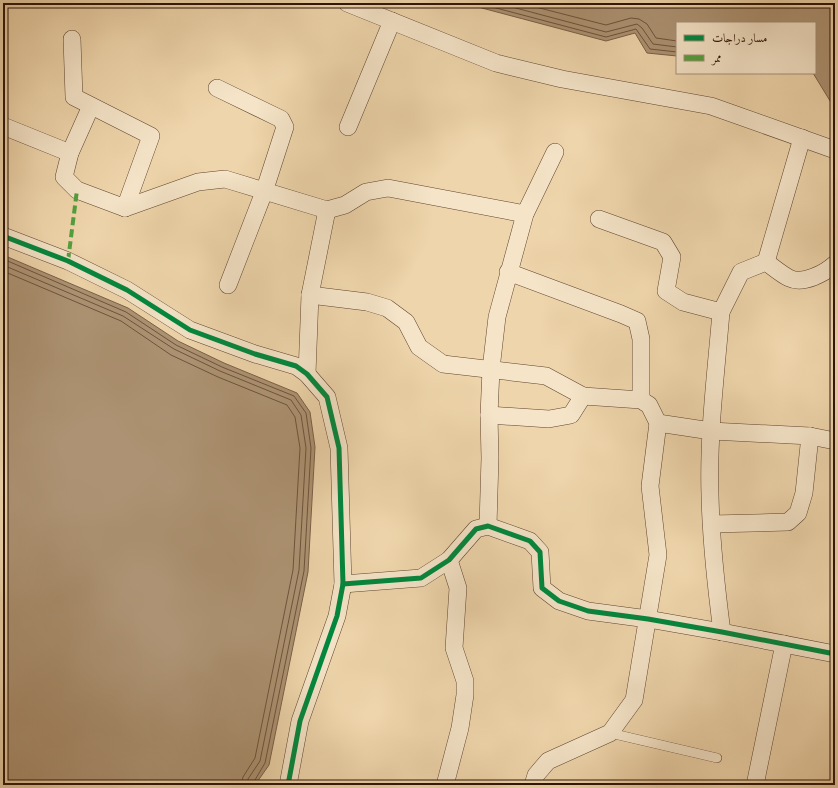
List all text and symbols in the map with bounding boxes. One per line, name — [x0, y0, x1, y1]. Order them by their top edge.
legend — [676, 22, 816, 74]
text: مسار دراجات — [712, 31, 768, 46]
text: ممر — [710, 51, 722, 66]

